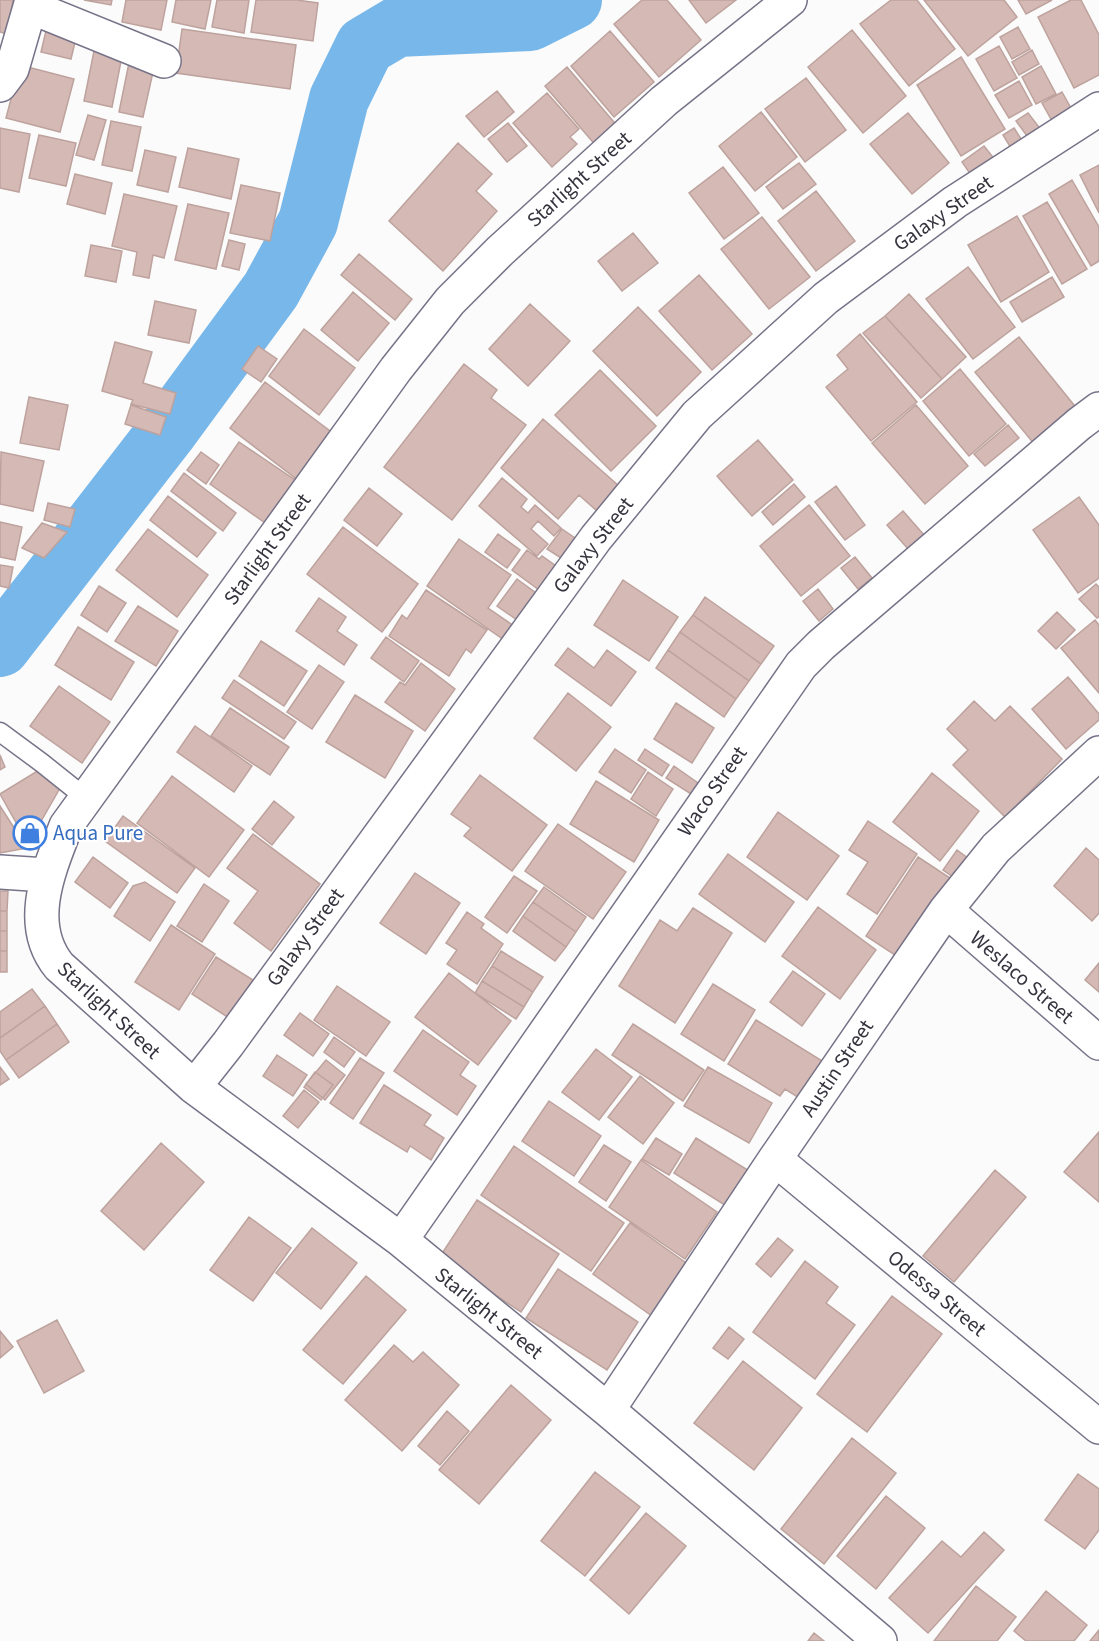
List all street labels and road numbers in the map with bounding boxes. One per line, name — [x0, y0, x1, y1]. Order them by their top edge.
street label: Starlight Street — [520, 124, 638, 234]
street label: Galaxy Street — [887, 168, 999, 258]
street label: Starlight Street — [216, 487, 318, 611]
street label: Galaxy Street — [546, 490, 640, 600]
street label: Waco Street — [670, 740, 754, 842]
street label: Galaxy Street — [259, 881, 351, 993]
street label: Weslaco Street — [963, 923, 1081, 1031]
street label: Starlight Street — [51, 954, 167, 1066]
street label: Austin Street — [793, 1013, 881, 1123]
street label: Odessa Street — [881, 1243, 993, 1343]
street label: Starlight Street — [428, 1260, 550, 1366]

